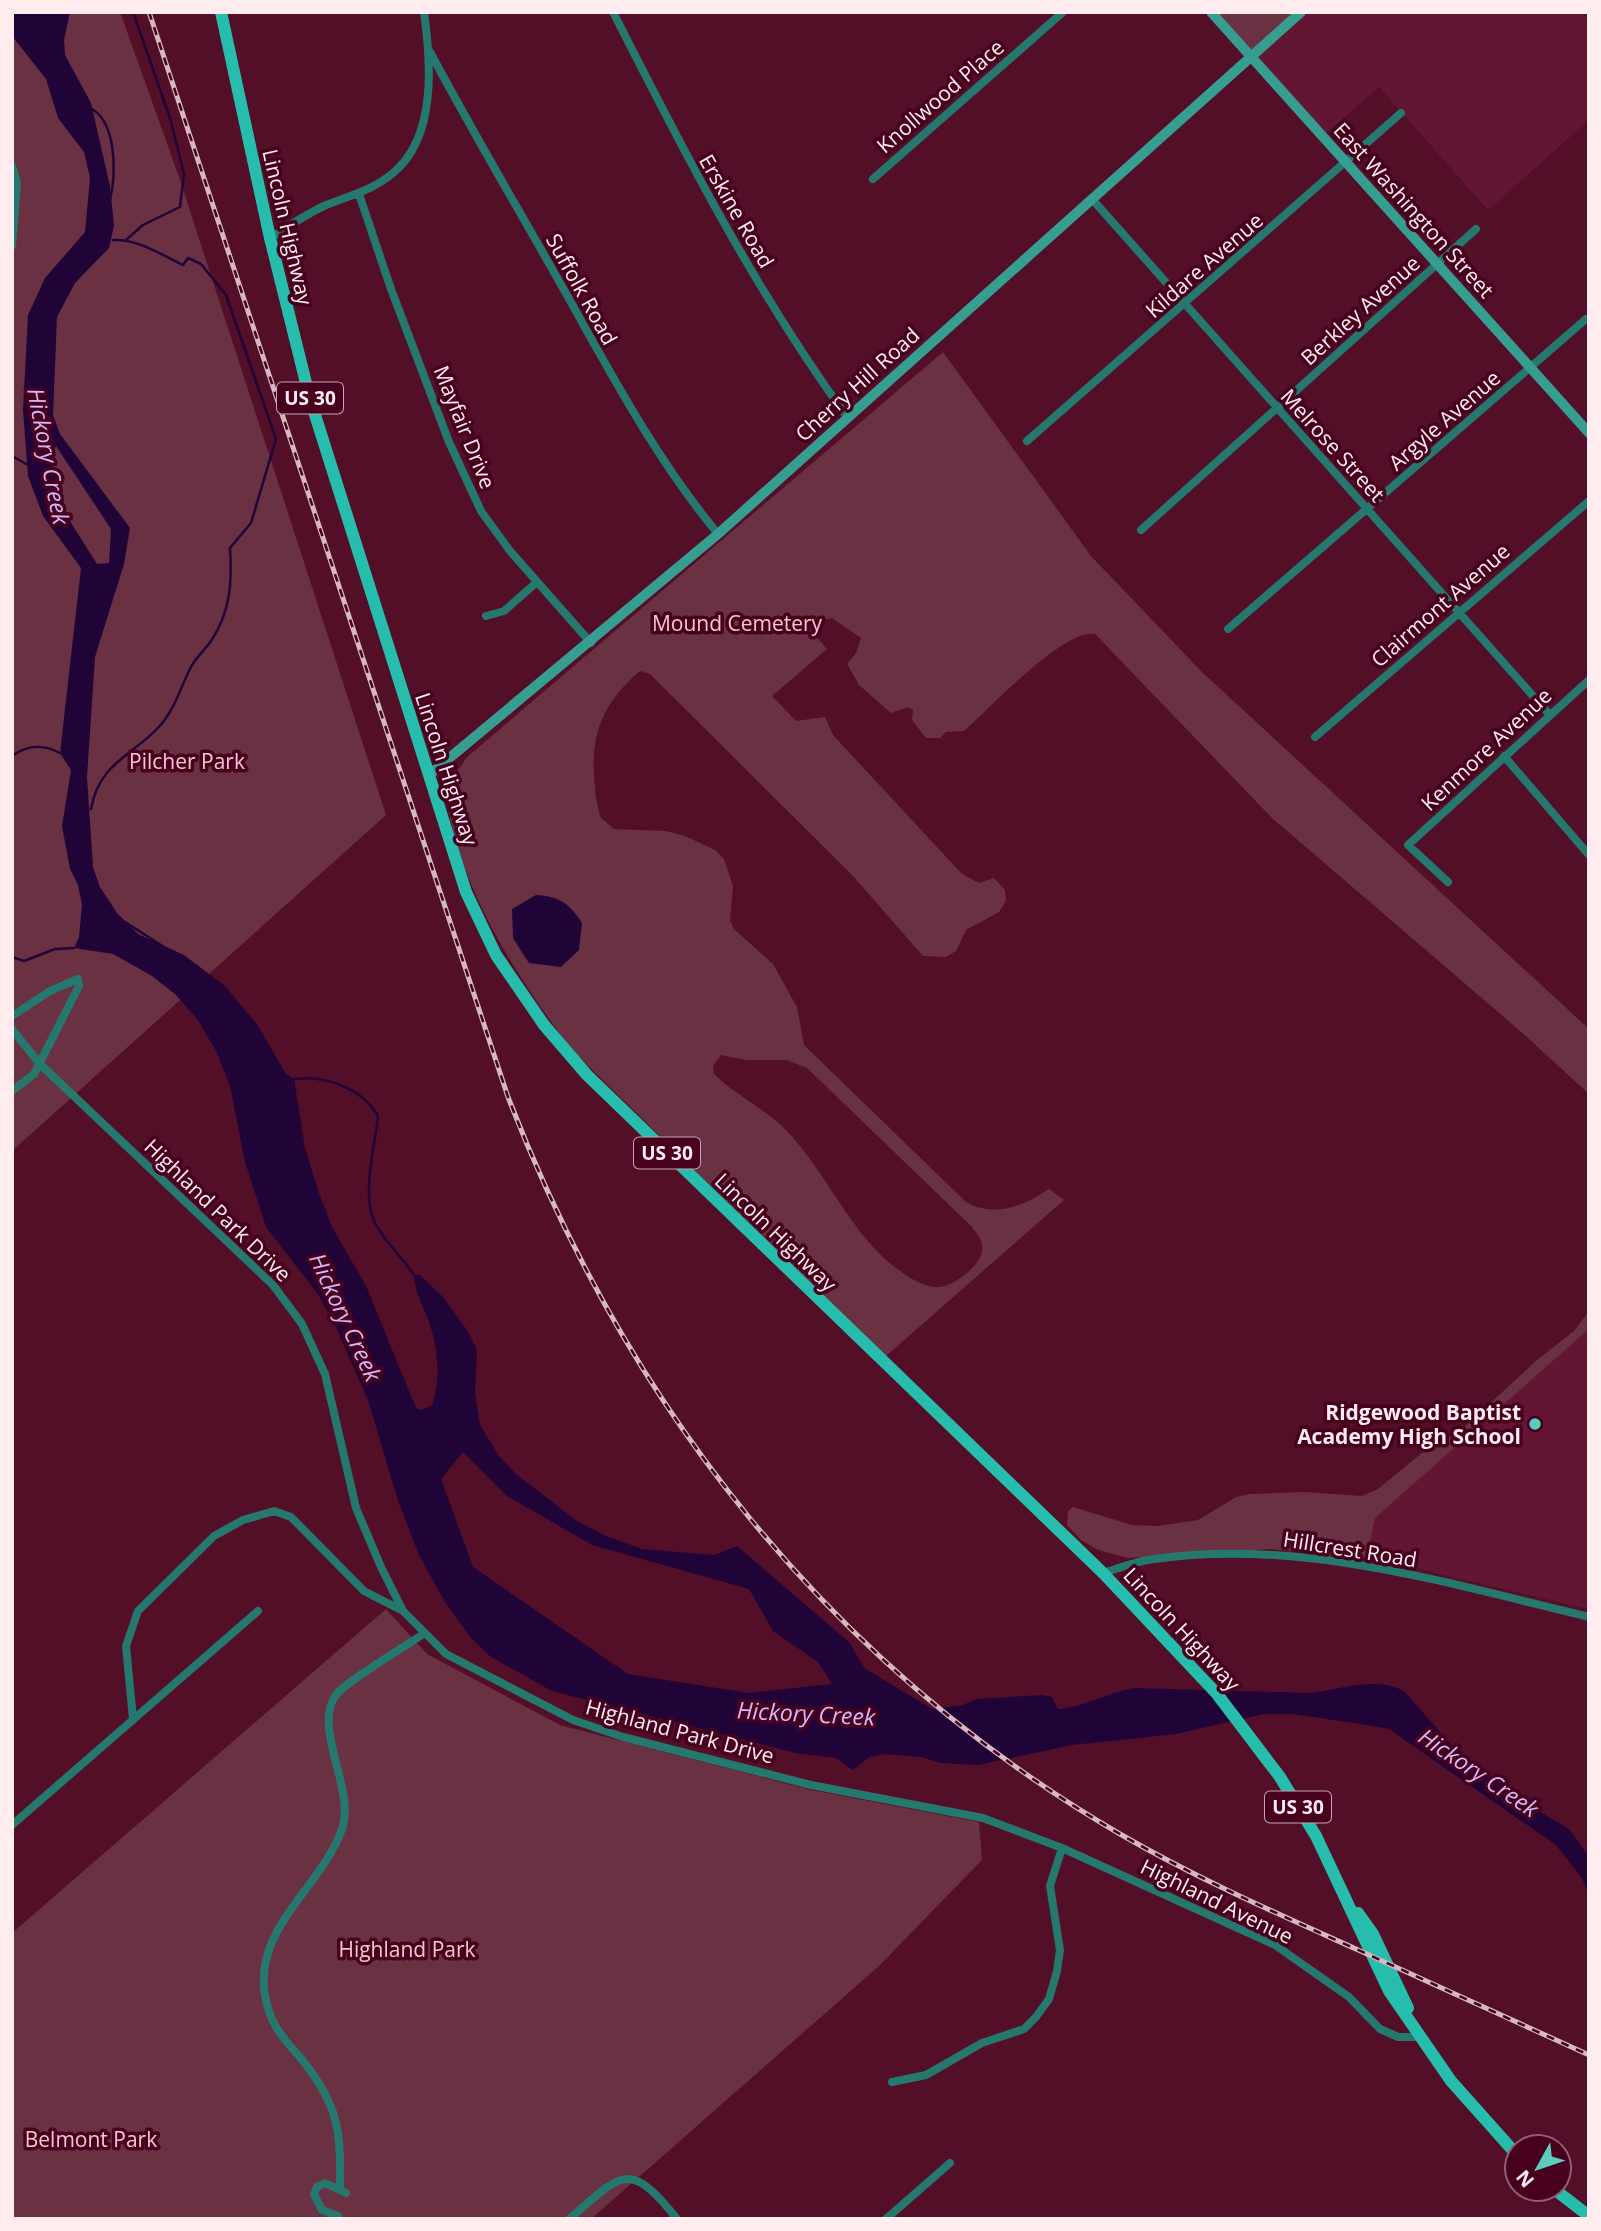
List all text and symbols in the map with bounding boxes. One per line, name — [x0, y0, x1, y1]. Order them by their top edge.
street label: Knollwood Place — [870, 33, 1010, 159]
street label: East Washington Street — [1328, 116, 1500, 304]
street label: Lincoln Highway — [256, 146, 320, 308]
street label: Erskine Road — [693, 149, 781, 273]
street label: Kildare Avenue — [1139, 206, 1269, 324]
street label: Suffolk Road — [540, 228, 624, 350]
street label: Berkley Avenue — [1294, 249, 1426, 371]
street label: Cherry Hill Road — [789, 321, 925, 447]
street label: Mayfair Drive — [428, 361, 502, 493]
street label: Argyle Avenue — [1382, 364, 1506, 476]
road number: US 30 — [277, 382, 343, 414]
street label: Melrose Street — [1275, 382, 1391, 508]
water label: Hickory Creek — [20, 385, 78, 528]
street label: Clairmont Avenue — [1365, 537, 1515, 673]
park label: Mound Cemetery — [652, 609, 823, 637]
street label: Kenmore Avenue — [1415, 681, 1557, 817]
street label: Lincoln Highway — [409, 689, 485, 849]
park label: Pilcher Park — [129, 747, 245, 775]
street label: Highland Park Drive — [138, 1133, 298, 1287]
road number: US 30 — [634, 1138, 700, 1168]
street label: Lincoln Highway — [709, 1167, 843, 1298]
water label: Hickory Creek — [302, 1247, 390, 1387]
place label: Ridgewood Baptist Academy High School — [1297, 1398, 1521, 1450]
marker: Ridgewood Baptist Academy High School — [1527, 1416, 1543, 1432]
street label: Hillcrest Road — [1281, 1525, 1419, 1573]
street label: Lincoln Highway — [1118, 1561, 1247, 1697]
street label: Highland Park Drive — [583, 1692, 777, 1770]
water label: Hickory Creek — [736, 1693, 877, 1733]
water label: Hickory Creek — [1413, 1720, 1546, 1824]
road number: US 30 — [1265, 1792, 1331, 1823]
street label: Highland Avenue — [1136, 1852, 1298, 1950]
park label: Highland Park — [338, 1935, 476, 1963]
park label: Belmont Park — [25, 2125, 157, 2153]
north arrow — [1503, 2133, 1573, 2203]
text: N — [1510, 2165, 1540, 2193]

